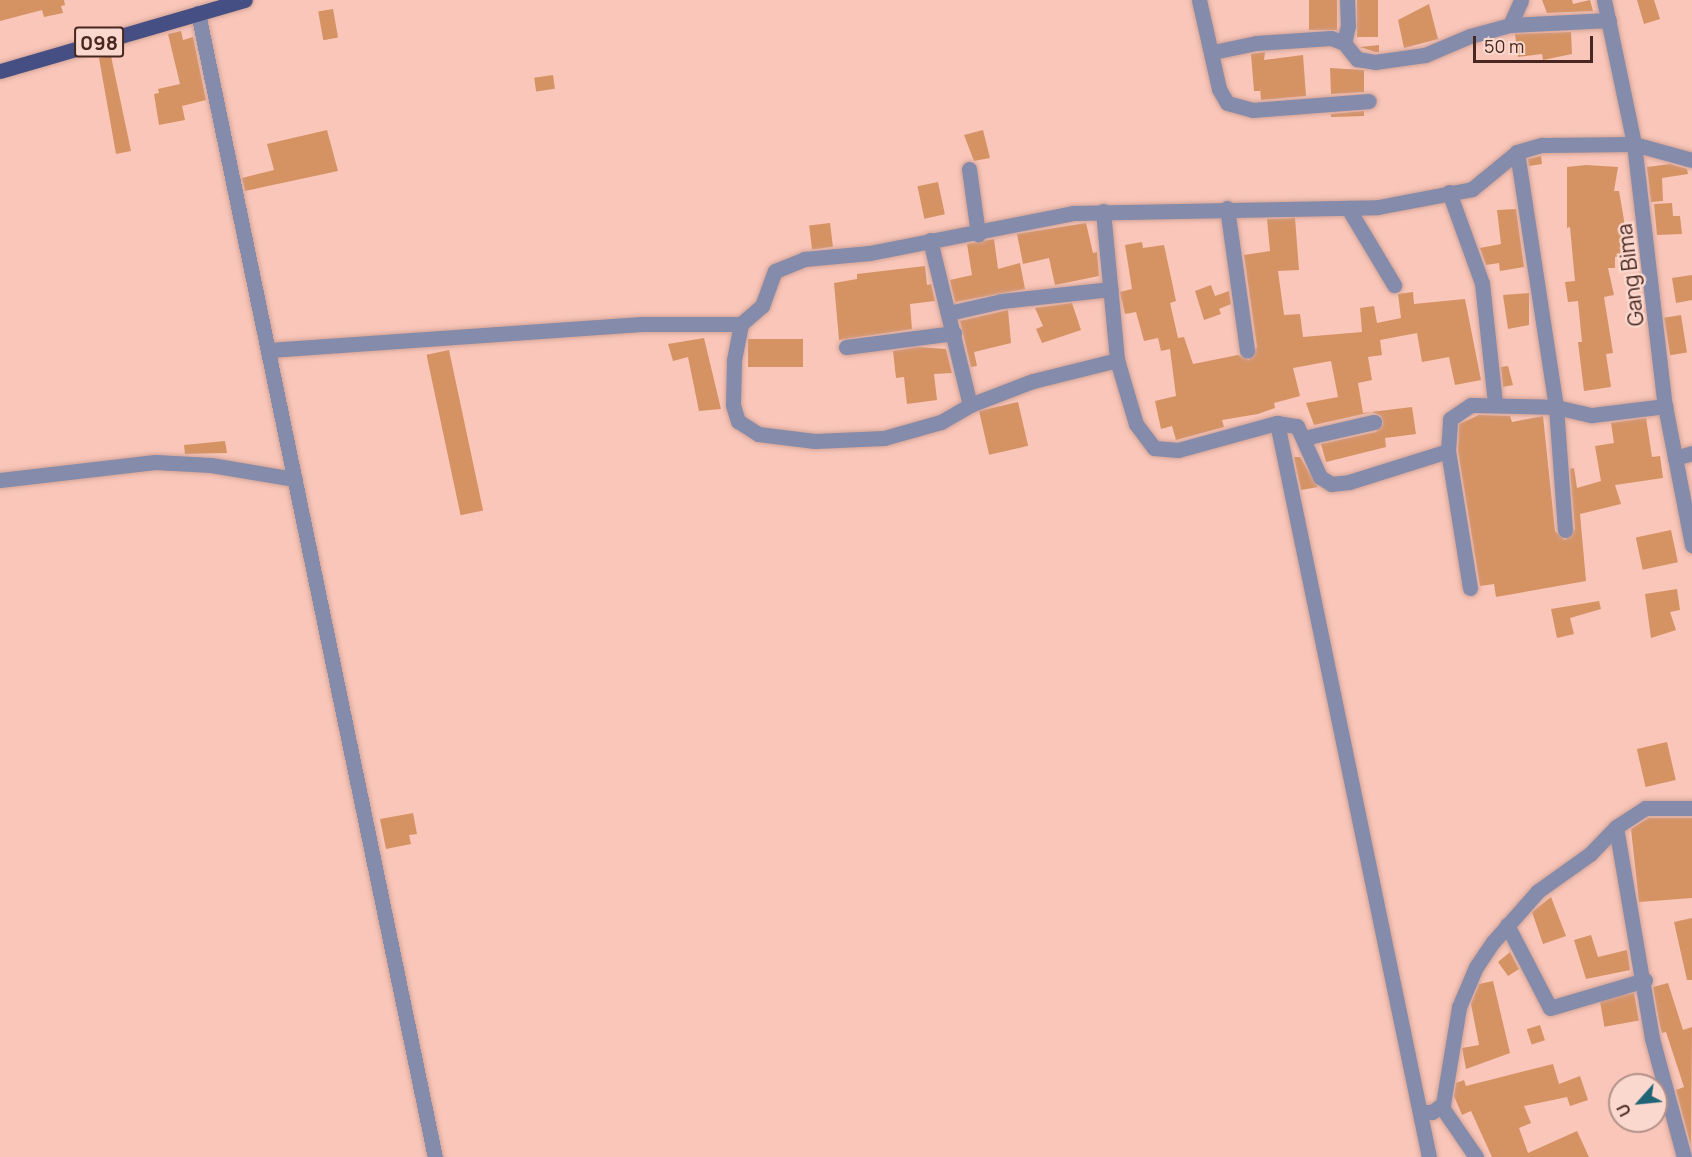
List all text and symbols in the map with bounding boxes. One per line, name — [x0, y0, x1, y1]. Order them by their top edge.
scale bar — [1476, 24, 1596, 62]
road number: 098 — [74, 25, 124, 59]
text: 50 m — [1484, 34, 1524, 58]
street label: Gang Bima — [1611, 222, 1649, 328]
north arrow — [1608, 1073, 1668, 1133]
text: U — [1611, 1100, 1636, 1120]

